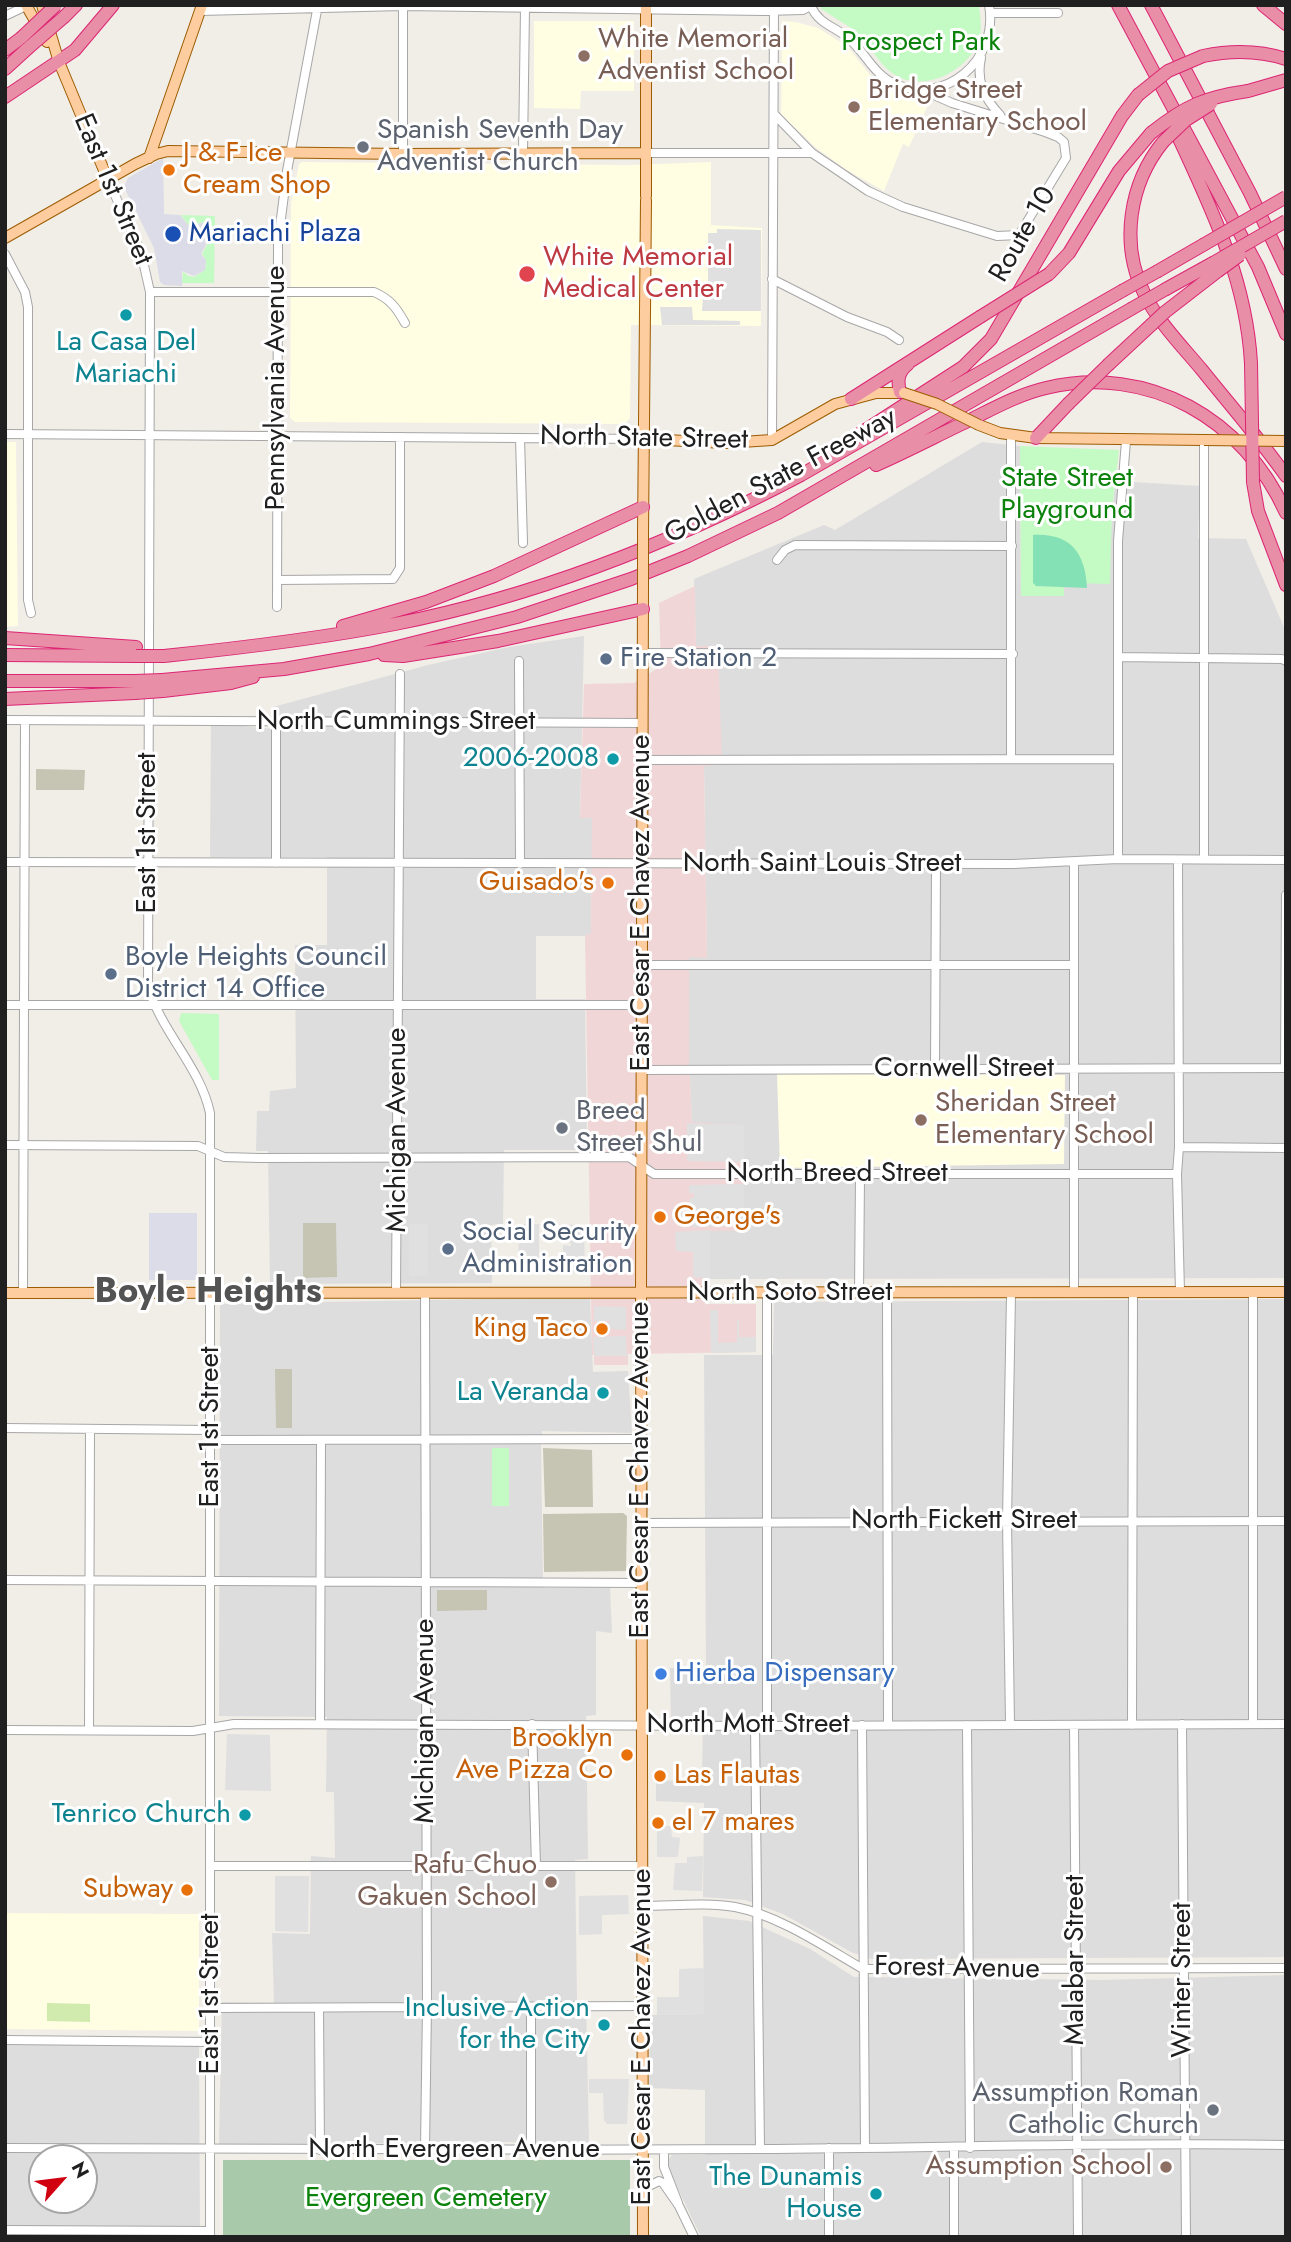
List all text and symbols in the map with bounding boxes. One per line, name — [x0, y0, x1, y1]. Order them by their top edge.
place label: White Memorial Adventist School — [598, 23, 794, 89]
park label: Prospect Park — [841, 26, 1001, 60]
marker: White Memorial Adventist School — [576, 48, 592, 64]
place label: Bridge Street Elementary School — [868, 74, 1087, 140]
marker: Bridge Street Elementary School — [846, 99, 862, 115]
street label: East 1st Street — [65, 109, 159, 271]
place label: Spanish Seventh Day Adventist Church — [377, 114, 623, 180]
place label: J & F Ice Cream Shop — [183, 137, 331, 203]
marker: Spanish Seventh Day Adventist Church — [355, 139, 371, 155]
marker: J & F Ice Cream Shop — [161, 162, 177, 178]
street label: Route 10 — [983, 181, 1065, 289]
place label: Mariachi Plaza — [189, 217, 361, 251]
marker: Mariachi Plaza — [163, 224, 183, 244]
place label: White Memorial Medical Center — [543, 241, 733, 307]
marker: White Memorial Medical Center — [517, 264, 537, 284]
street label: Pennsylvania Avenue — [260, 265, 294, 511]
marker: La Casa Del Mariachi — [118, 307, 134, 323]
place label: La Casa Del Mariachi — [56, 326, 196, 392]
street label: Golden State Freeway — [659, 402, 903, 552]
street label: North State Street — [540, 420, 748, 458]
park label: State Street Playground — [1001, 462, 1133, 528]
place label: Fire Station 2 — [620, 642, 777, 676]
marker: Fire Station 2 — [598, 651, 614, 667]
street label: North Cummings Street — [257, 705, 535, 739]
street label: East Cesar E Chavez Avenue — [625, 734, 659, 1072]
place label: 2006-2008 — [463, 742, 599, 776]
marker: 2006-2008 — [605, 751, 621, 767]
street label: East 1st Street — [131, 752, 165, 914]
street label: North Saint Louis Street — [683, 847, 961, 881]
place label: Guisado's — [479, 866, 594, 900]
marker: Guisado's — [600, 875, 616, 891]
place label: Boyle Heights Council District 14 Office — [125, 941, 387, 1007]
marker: Boyle Heights Council District 14 Office — [103, 966, 119, 982]
street label: Michigan Avenue — [381, 1027, 415, 1233]
street label: Cornwell Street — [874, 1052, 1054, 1086]
place label: Sheridan Street Elementary School — [935, 1087, 1154, 1153]
place label: Breed Street Shul — [576, 1095, 702, 1161]
marker: Sheridan Street Elementary School — [913, 1112, 929, 1128]
marker: Breed Street Shul — [554, 1120, 570, 1136]
street label: North Breed Street — [726, 1157, 948, 1191]
place label: George's — [674, 1200, 781, 1234]
marker: George's — [652, 1209, 668, 1225]
place label: Social Security Administration — [462, 1216, 635, 1282]
marker: Social Security Administration — [440, 1241, 456, 1257]
district label: Boyle Heights — [94, 1273, 322, 1315]
street label: North Soto Street — [688, 1276, 892, 1310]
street label: East Cesar E Chavez Avenue — [624, 1301, 658, 1639]
place label: King Taco — [473, 1312, 588, 1346]
marker: King Taco — [594, 1321, 610, 1337]
street label: East 1st Street — [194, 1346, 228, 1508]
place label: La Veranda — [457, 1376, 589, 1410]
marker: La Veranda — [595, 1385, 611, 1401]
street label: North Fickett Street — [851, 1504, 1077, 1538]
street label: Michigan Avenue — [409, 1618, 443, 1824]
place label: Hierba Dispensary — [675, 1657, 894, 1691]
marker: Hierba Dispensary — [653, 1666, 669, 1682]
street label: North Mott Street — [646, 1708, 850, 1742]
place label: Brooklyn Ave Pizza Co — [456, 1722, 613, 1788]
marker: Brooklyn Ave Pizza Co — [619, 1747, 635, 1763]
place label: Las Flautas — [674, 1759, 800, 1793]
marker: Las Flautas — [652, 1768, 668, 1784]
place label: Tenrico Church — [52, 1798, 231, 1832]
place label: el 7 mares — [672, 1806, 795, 1840]
marker: Tenrico Church — [237, 1807, 253, 1823]
marker: el 7 mares — [650, 1815, 666, 1831]
place label: Rafu Chuo Gakuen School — [357, 1849, 537, 1915]
street label: East Cesar E Chavez Avenue — [626, 1868, 660, 2206]
place label: Subway — [83, 1873, 173, 1907]
marker: Rafu Chuo Gakuen School — [543, 1874, 559, 1890]
street label: Malabar Street — [1059, 1875, 1093, 2045]
marker: Subway — [179, 1882, 195, 1898]
street label: Winter Street — [1166, 1902, 1200, 2058]
street label: East 1st Street — [194, 1913, 228, 2075]
street label: Forest Avenue — [874, 1951, 1040, 1987]
place label: Inclusive Action for the City — [405, 1992, 590, 2058]
marker: Inclusive Action for the City — [596, 2017, 612, 2033]
place label: Assumption Roman Catholic Church — [972, 2077, 1199, 2143]
marker: Assumption Roman Catholic Church — [1205, 2102, 1221, 2118]
street label: North Evergreen Avenue — [308, 2133, 600, 2167]
north arrow — [28, 2144, 98, 2214]
place label: Assumption School — [926, 2150, 1152, 2184]
text: N — [65, 2157, 96, 2183]
marker: Assumption School — [1158, 2159, 1174, 2175]
place label: The Dunamis House — [709, 2161, 862, 2227]
park label: Evergreen Cemetery — [305, 2182, 547, 2216]
marker: The Dunamis House — [868, 2186, 884, 2202]

